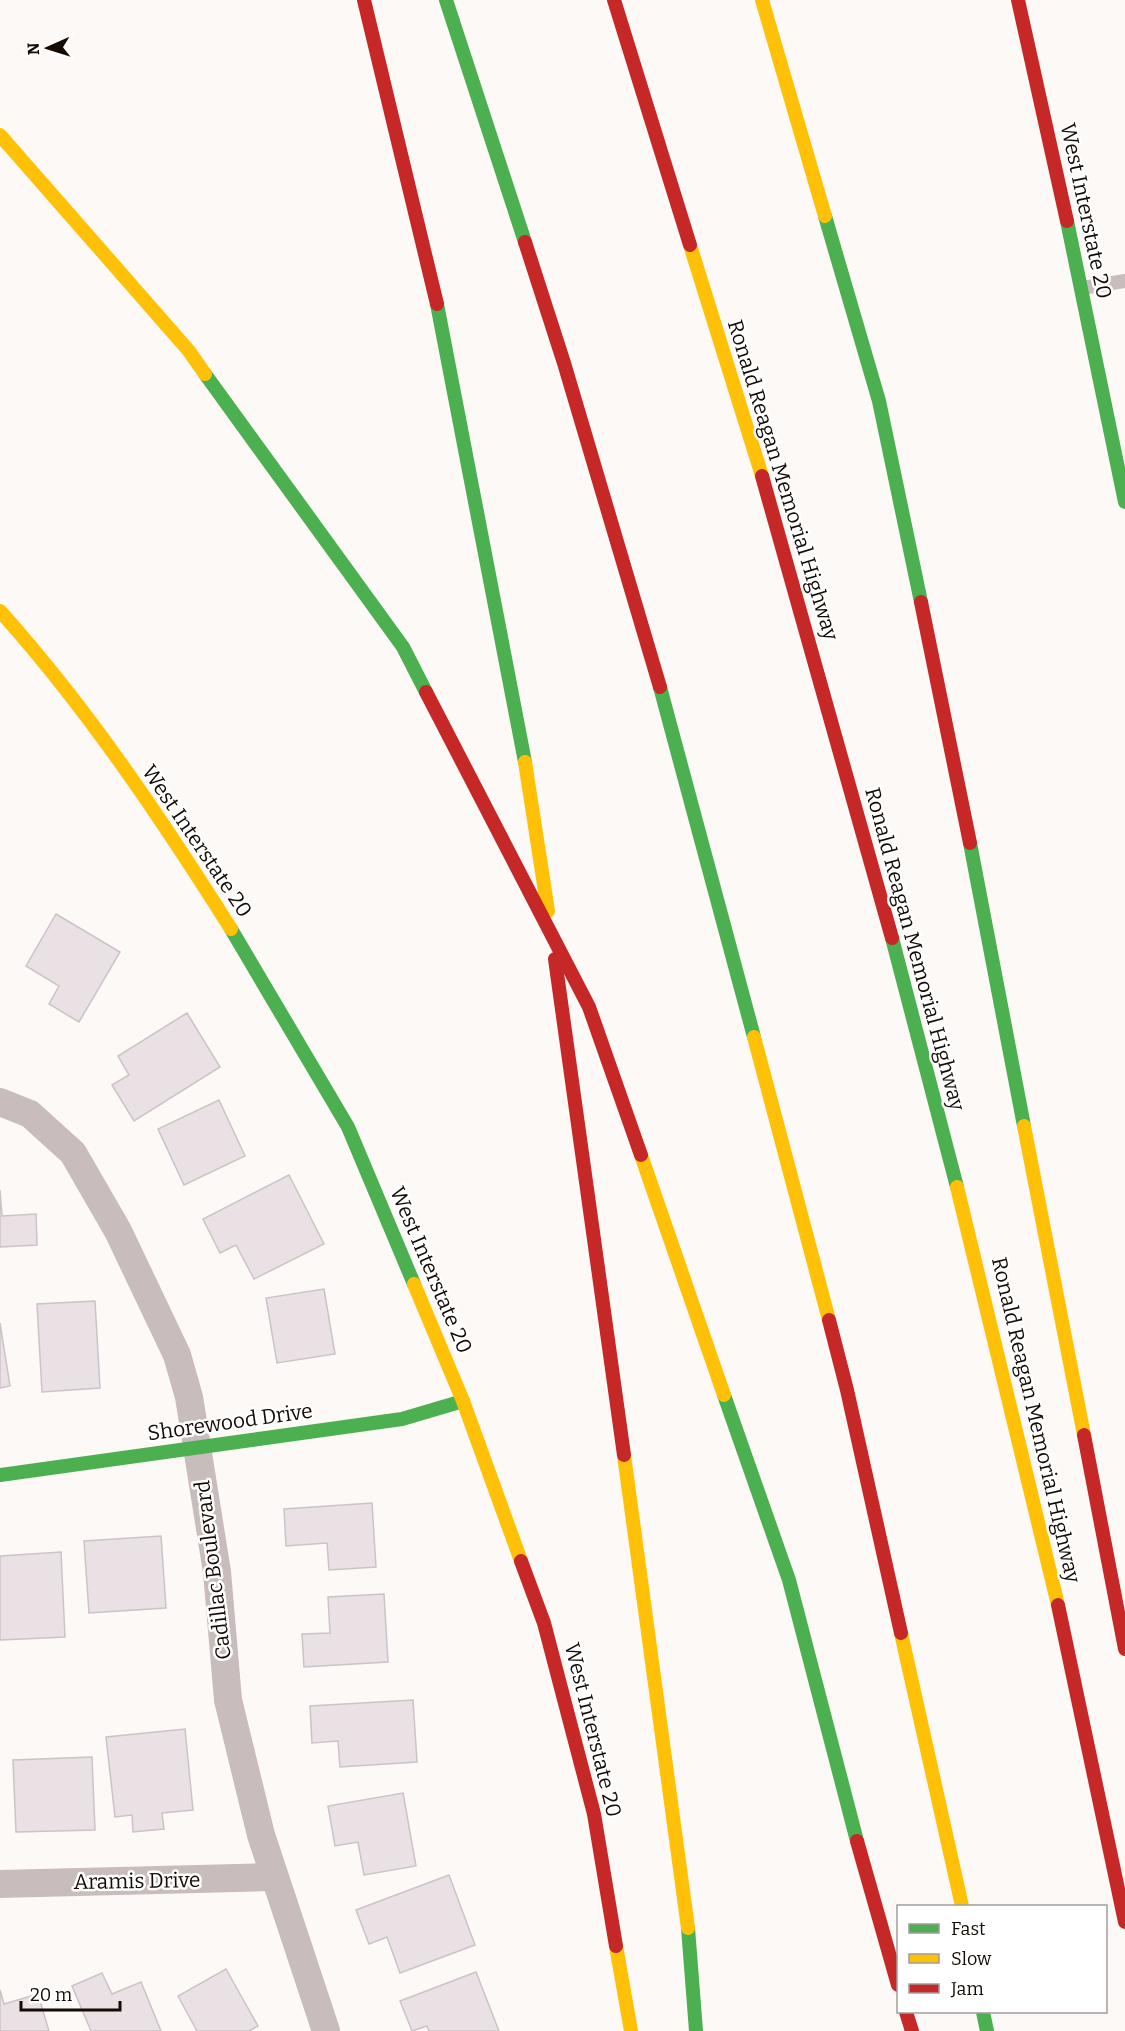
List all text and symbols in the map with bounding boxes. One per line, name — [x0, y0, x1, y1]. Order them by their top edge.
north arrow — [18, 18, 78, 78]
text: N — [24, 42, 43, 55]
street label: West Interstate 20 — [1055, 121, 1117, 301]
street label: Ronald Reagan Memorial Highway — [722, 317, 844, 644]
street label: West Interstate 20 — [136, 760, 258, 922]
street label: Ronald Reagan Memorial Highway — [859, 784, 971, 1114]
street label: West Interstate 20 — [384, 1183, 478, 1357]
street label: Ronald Reagan Memorial Highway — [986, 1254, 1086, 1586]
street label: Shorewood Drive — [146, 1398, 314, 1446]
street label: Cadillac Boulevard — [189, 1479, 237, 1661]
street label: West Interstate 20 — [559, 1640, 627, 1820]
street label: Aramis Drive — [73, 1867, 201, 1895]
legend — [897, 1905, 1107, 2013]
text: Fast — [951, 1918, 986, 1940]
text: Slow — [951, 1948, 992, 1970]
scale bar — [21, 1974, 120, 2012]
text: Jam — [950, 1978, 984, 2000]
text: 20 m — [30, 1984, 72, 2006]

